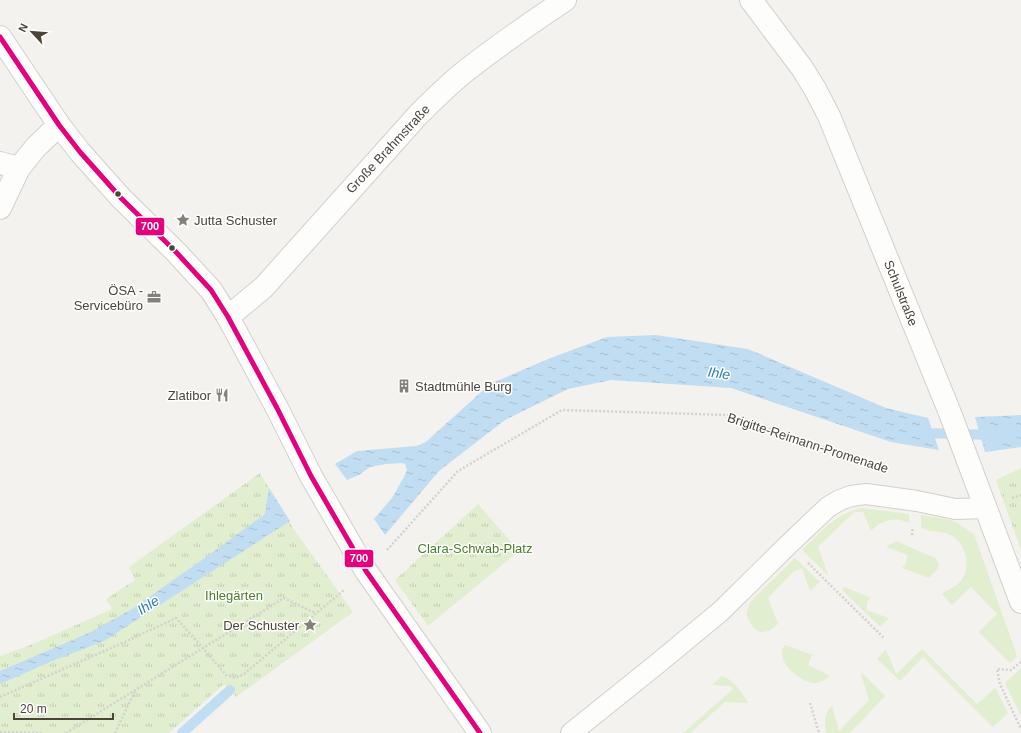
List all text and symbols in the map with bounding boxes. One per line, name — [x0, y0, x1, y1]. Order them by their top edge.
north arrow — [12, 12, 52, 52]
text: N — [16, 21, 30, 34]
street label: Große Brahmstraße — [343, 102, 433, 196]
unlabelled marker — [113, 189, 123, 199]
place icon: Jutta Schuster — [175, 212, 191, 228]
place label: Jutta Schuster — [194, 213, 278, 228]
line badge: 700 — [135, 217, 165, 236]
text: 700 — [141, 220, 159, 232]
unlabelled marker — [167, 243, 177, 253]
street label: Schulstraße — [881, 258, 921, 328]
place label: ÖSA - Servicebüro — [74, 283, 143, 313]
office icon: ÖSA - Servicebüro — [146, 289, 162, 305]
water label: Ihle — [707, 364, 731, 383]
building icon: Stadtmühle Burg — [396, 378, 412, 394]
place label: Stadtmühle Burg — [415, 379, 512, 394]
restaurant icon: Zlatibor — [214, 387, 230, 403]
place label: Zlatibor — [168, 388, 212, 403]
street label: Brigitte-Reimann-Promenade — [726, 410, 890, 476]
park label: Clara-Schwab-Platz — [418, 541, 532, 556]
line badge: 700 — [344, 549, 374, 568]
text: 700 — [350, 552, 368, 564]
park label: Ihlegärten — [205, 588, 263, 603]
water label: Ihle — [134, 592, 162, 618]
place icon: Der Schuster — [302, 617, 318, 633]
place label: Der Schuster — [223, 618, 300, 633]
scale bar — [14, 695, 113, 721]
text: 20 m — [20, 702, 47, 716]

